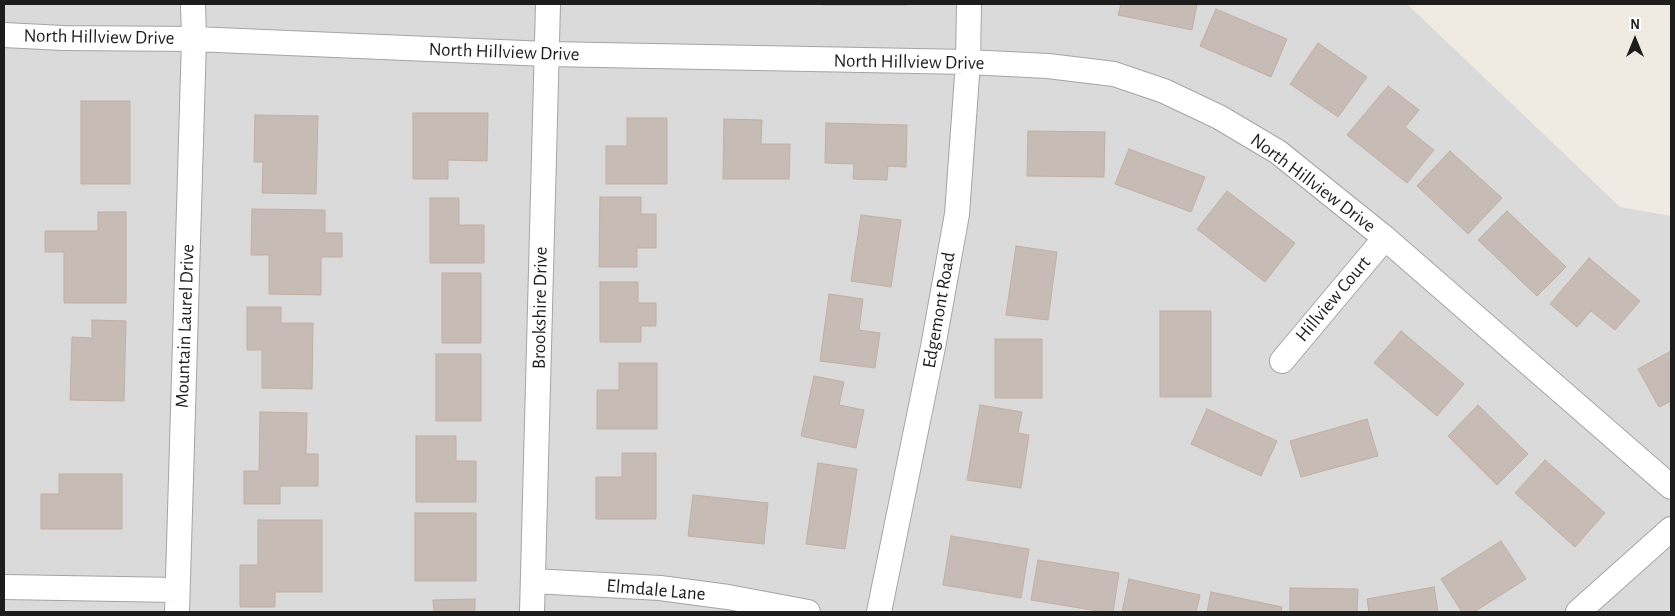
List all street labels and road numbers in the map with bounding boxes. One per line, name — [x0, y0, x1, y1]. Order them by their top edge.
street label: North Hillview Drive — [23, 24, 175, 50]
street label: North Hillview Drive — [428, 38, 580, 66]
street label: North Hillview Drive — [833, 49, 985, 75]
street label: North Hillview Drive — [1246, 129, 1380, 237]
street label: Mountain Laurel Drive — [171, 244, 199, 408]
street label: Brookshire Drive — [528, 247, 552, 369]
street label: Edgemont Road — [918, 250, 960, 370]
street label: Hillview Court — [1291, 252, 1375, 346]
street label: Elmdale Lane — [606, 574, 706, 606]

